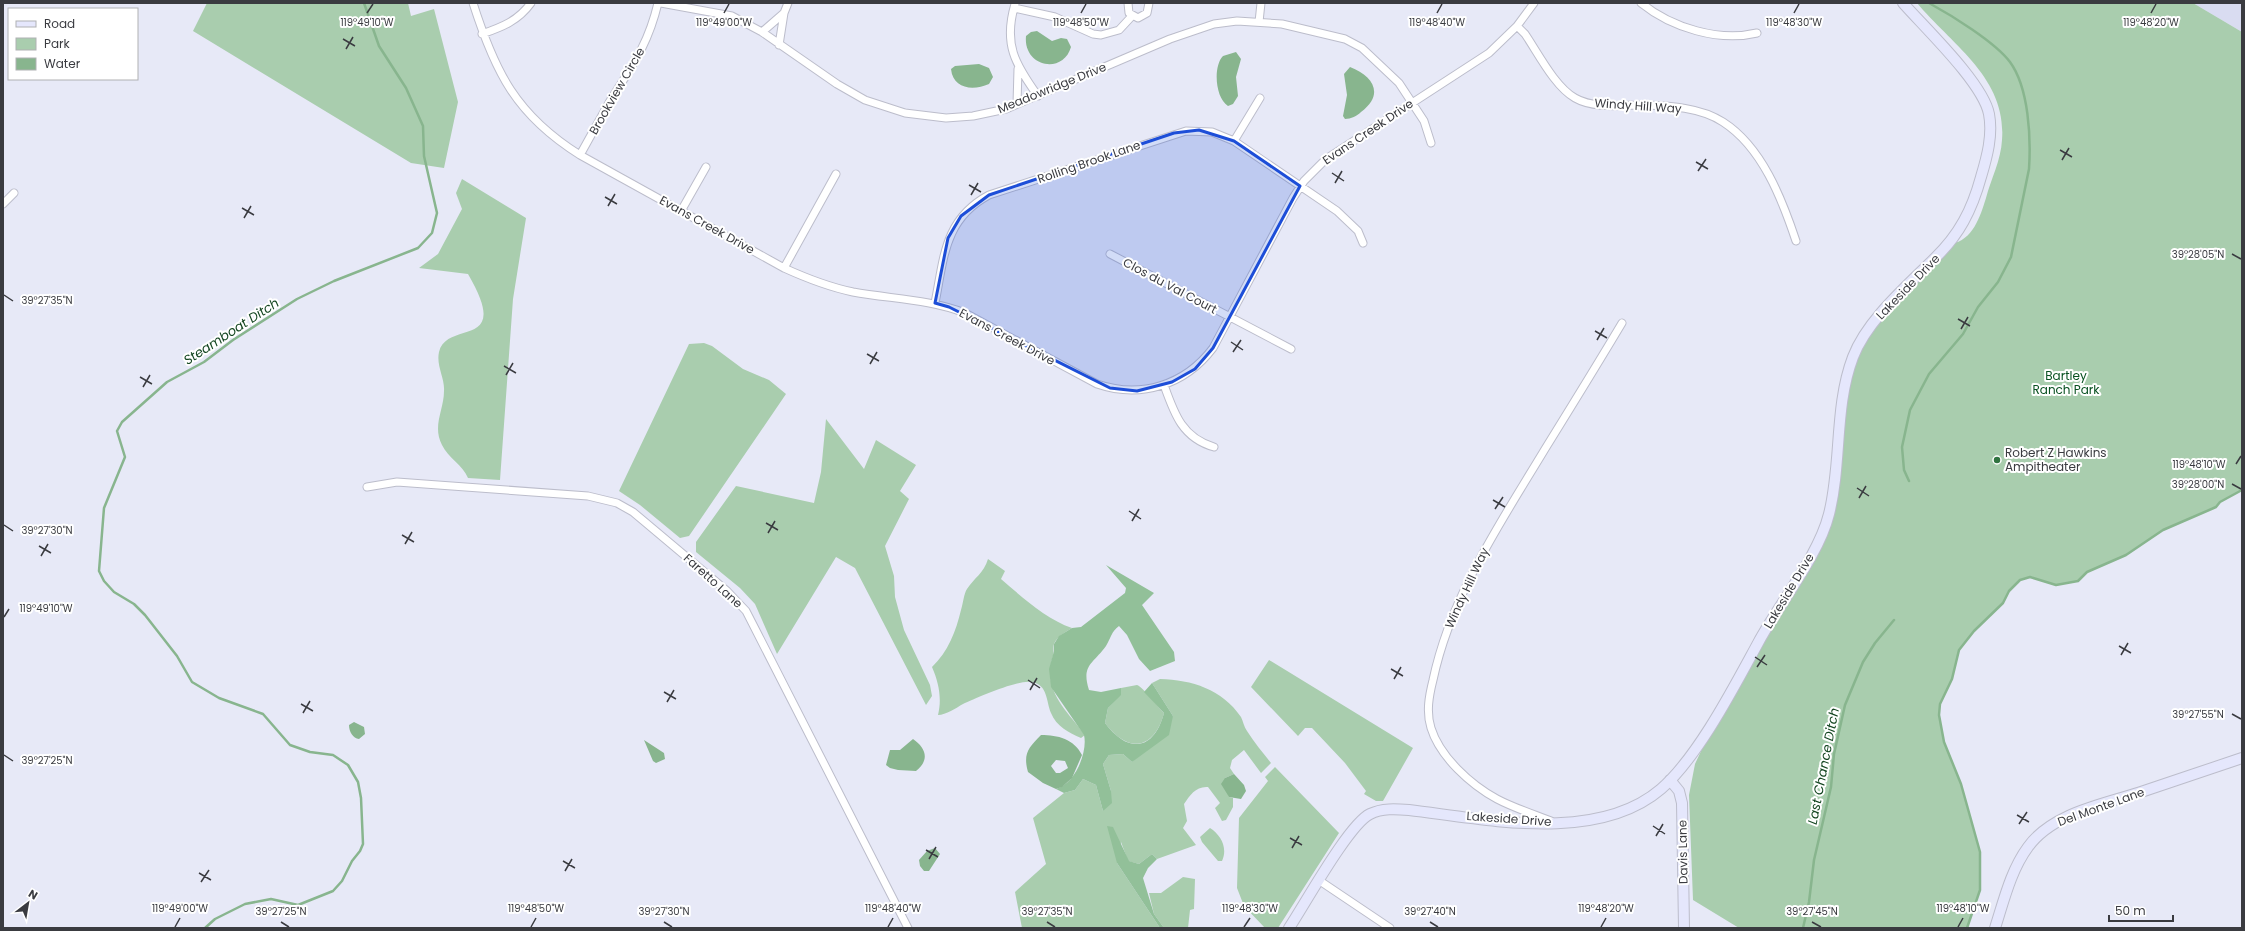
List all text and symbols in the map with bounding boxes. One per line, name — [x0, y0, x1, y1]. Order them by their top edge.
legend — [8, 8, 138, 80]
text: Road — [44, 15, 75, 32]
text: 119°49'10"W — [340, 15, 394, 30]
text: 119°49'00"W — [696, 15, 752, 30]
text: 119°48'50"W — [1053, 15, 1109, 30]
text: 119°48'40"W — [1409, 15, 1465, 30]
text: 119°48'30"W — [1766, 15, 1822, 30]
text: 119°48'20"W — [2123, 15, 2179, 30]
text: Park — [44, 35, 71, 52]
street label: Brookview Circle — [585, 44, 648, 137]
text: Water — [44, 55, 81, 72]
street label: Meadowridge Drive — [995, 58, 1109, 117]
street label: Windy Hill Way — [1594, 94, 1682, 117]
street label: Evans Creek Drive — [1319, 95, 1417, 168]
street label: Rolling Brook Lane — [1035, 136, 1143, 187]
street label: Evans Creek Drive — [657, 191, 758, 258]
text: 39°28'05"N — [2172, 247, 2224, 262]
street label: Lakeside Drive — [1872, 250, 1943, 323]
street label: Clos du Val Court — [1120, 254, 1220, 318]
text: 39°27'35"N — [21, 293, 73, 308]
water label: Steamboat Ditch — [180, 293, 283, 369]
street label: Evans Creek Drive — [956, 304, 1058, 369]
park label: Bartley Ranch Park — [2033, 367, 2100, 398]
place label: Robert Z Hawkins Ampitheater — [2005, 444, 2107, 475]
marker: Robert Z Hawkins Ampitheater — [1992, 455, 2002, 465]
text: 119°48'10"W — [2172, 457, 2226, 472]
text: 39°28'00"N — [2172, 477, 2224, 492]
text: 39°27'30"N — [21, 523, 73, 538]
street label: Windy Hill Way — [1440, 544, 1493, 631]
street label: Faretto Lane — [680, 550, 747, 612]
street label: Lakeside Drive — [1759, 550, 1818, 632]
text: 119°49'10"W — [19, 601, 73, 616]
water label: Last Chance Ditch — [1803, 706, 1844, 826]
text: 39°27'55"N — [2172, 707, 2224, 722]
text: 39°27'25"N — [21, 753, 73, 768]
street label: Del Monte Lane — [2055, 783, 2147, 830]
street label: Lakeside Drive — [1466, 807, 1552, 830]
street label: Davis Lane — [1673, 820, 1692, 884]
north arrow — [8, 883, 48, 923]
text: N — [25, 885, 41, 903]
scale bar — [2109, 897, 2173, 923]
text: 119°49'00"W — [152, 901, 208, 916]
text: 119°48'50"W — [508, 901, 564, 916]
text: 119°48'40"W — [865, 901, 921, 916]
text: 119°48'30"W — [1222, 901, 1278, 916]
text: 119°48'20"W — [1578, 901, 1634, 916]
text: 119°48'10"W — [1936, 901, 1990, 916]
text: 50 m — [2115, 902, 2146, 919]
text: 39°27'25"N — [255, 904, 307, 919]
text: 39°27'30"N — [638, 904, 690, 919]
text: 39°27'35"N — [1021, 904, 1073, 919]
text: 39°27'40"N — [1404, 904, 1456, 919]
text: 39°27'45"N — [1786, 904, 1838, 919]

